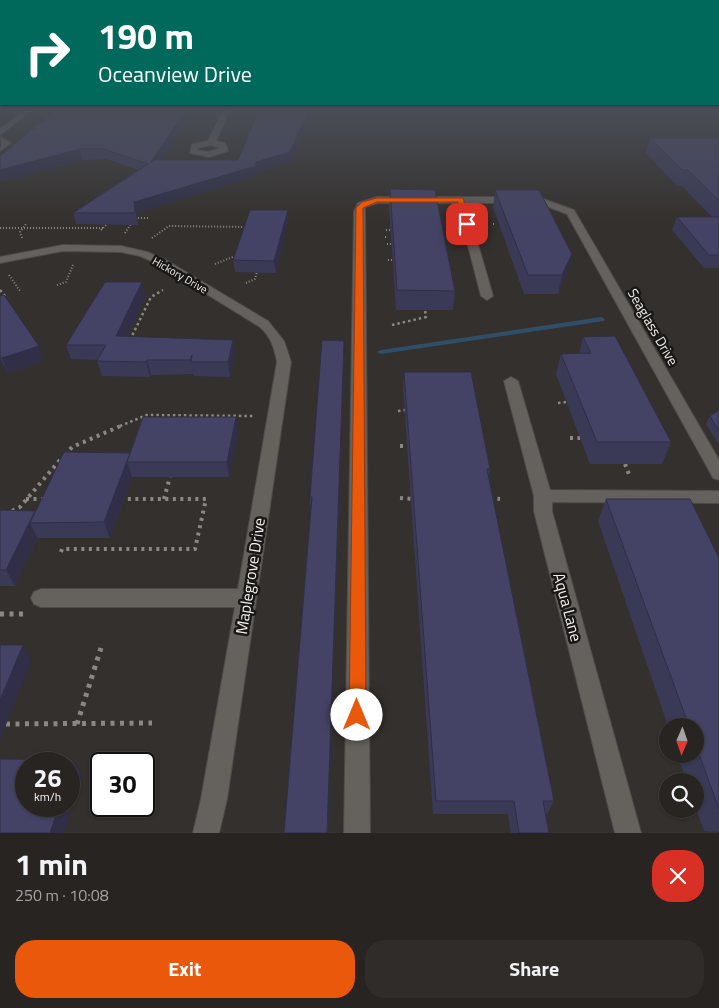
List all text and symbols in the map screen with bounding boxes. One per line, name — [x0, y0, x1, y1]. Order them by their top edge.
text: 190 m — [98, 9, 194, 63]
icon: right — [15, 20, 80, 85]
text: Oceanview Drive — [98, 57, 252, 91]
pin — [446, 203, 488, 245]
icon: arrive — [453, 210, 481, 238]
street label: Hickory Drive — [150, 253, 211, 297]
street label: Seaglass Drive — [623, 284, 684, 369]
street label: Maplegrove Drive — [229, 516, 271, 636]
street label: Aqua Lane — [547, 570, 589, 644]
position arrow — [330, 688, 382, 740]
north arrow — [659, 718, 704, 762]
map controls — [659, 718, 704, 818]
speed limit sign: 30 — [90, 752, 155, 817]
text: 26 — [33, 759, 62, 797]
button: search — [659, 773, 704, 818]
text: km/h — [34, 787, 61, 806]
text: 1 min — [15, 841, 88, 887]
button: close — [652, 850, 704, 902]
text: 250 m · 10:08 — [15, 883, 109, 907]
button: Exit — [15, 940, 355, 998]
button: Share — [365, 940, 704, 998]

